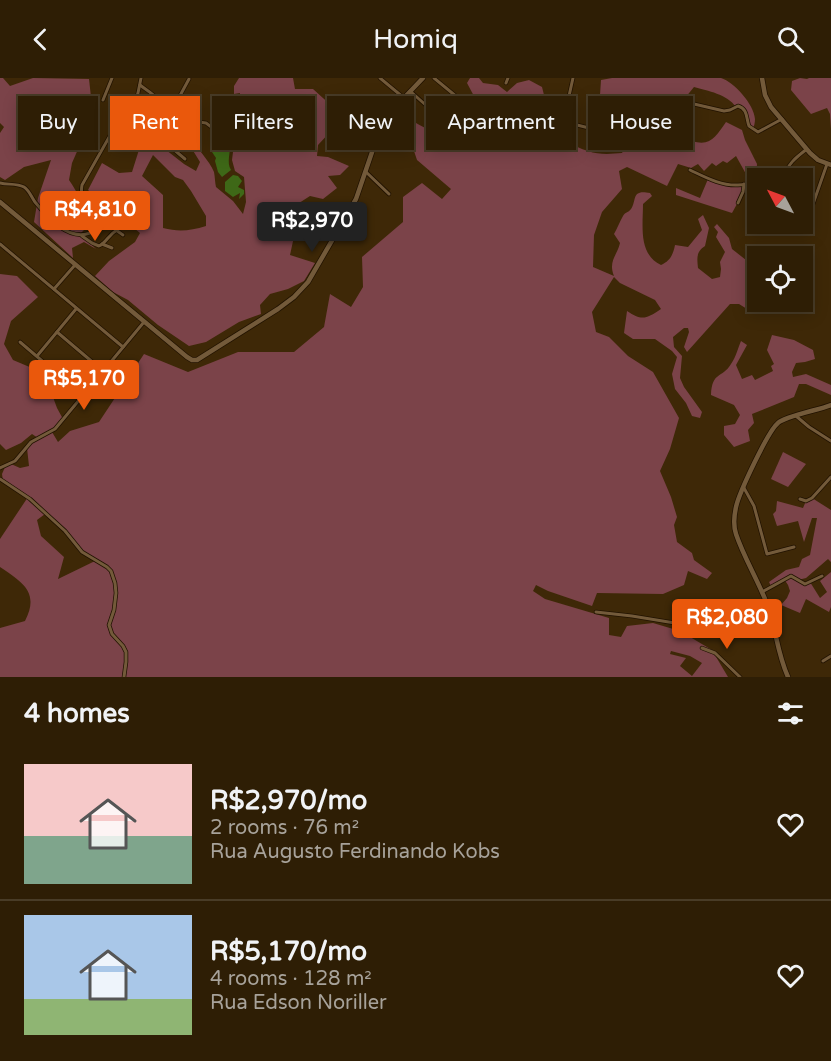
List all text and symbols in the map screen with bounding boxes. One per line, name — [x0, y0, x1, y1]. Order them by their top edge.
icon: back — [24, 23, 57, 56]
text: Homiq — [373, 23, 458, 56]
icon: search — [774, 23, 807, 56]
chip: Buy — [18, 96, 98, 150]
chip: Rent — [110, 96, 200, 150]
chip: Filters — [212, 96, 315, 150]
chip: New — [327, 96, 414, 150]
chip: Apartment — [426, 96, 576, 150]
chip: House — [588, 96, 693, 150]
north arrow — [747, 168, 813, 234]
map controls — [747, 168, 813, 312]
pin: R$4,810 — [40, 191, 150, 242]
text: R$4,810 — [54, 198, 136, 222]
pin: R$2,970 — [257, 202, 367, 253]
text: R$2,970 — [271, 209, 353, 233]
button: locate — [747, 246, 813, 312]
pin: R$5,170 — [29, 360, 139, 411]
text: R$5,170 — [43, 367, 125, 391]
pin: R$2,080 — [672, 599, 782, 650]
text: R$2,080 — [686, 606, 768, 630]
icon: filters — [774, 697, 807, 730]
text: 4 homes — [24, 698, 130, 729]
text: R$2,970/mo — [210, 785, 367, 816]
icon: home — [72, 788, 144, 860]
icon: heart — [774, 808, 807, 841]
text: 2 rooms · 76 m² — [210, 816, 359, 840]
text: Rua Augusto Ferdinando Kobs — [210, 840, 500, 864]
text: R$5,170/mo — [210, 936, 367, 967]
icon: home — [72, 939, 144, 1011]
icon: heart — [774, 959, 807, 992]
text: 4 rooms · 128 m² — [210, 967, 372, 991]
text: Rua Edson Noriller — [210, 991, 387, 1015]

